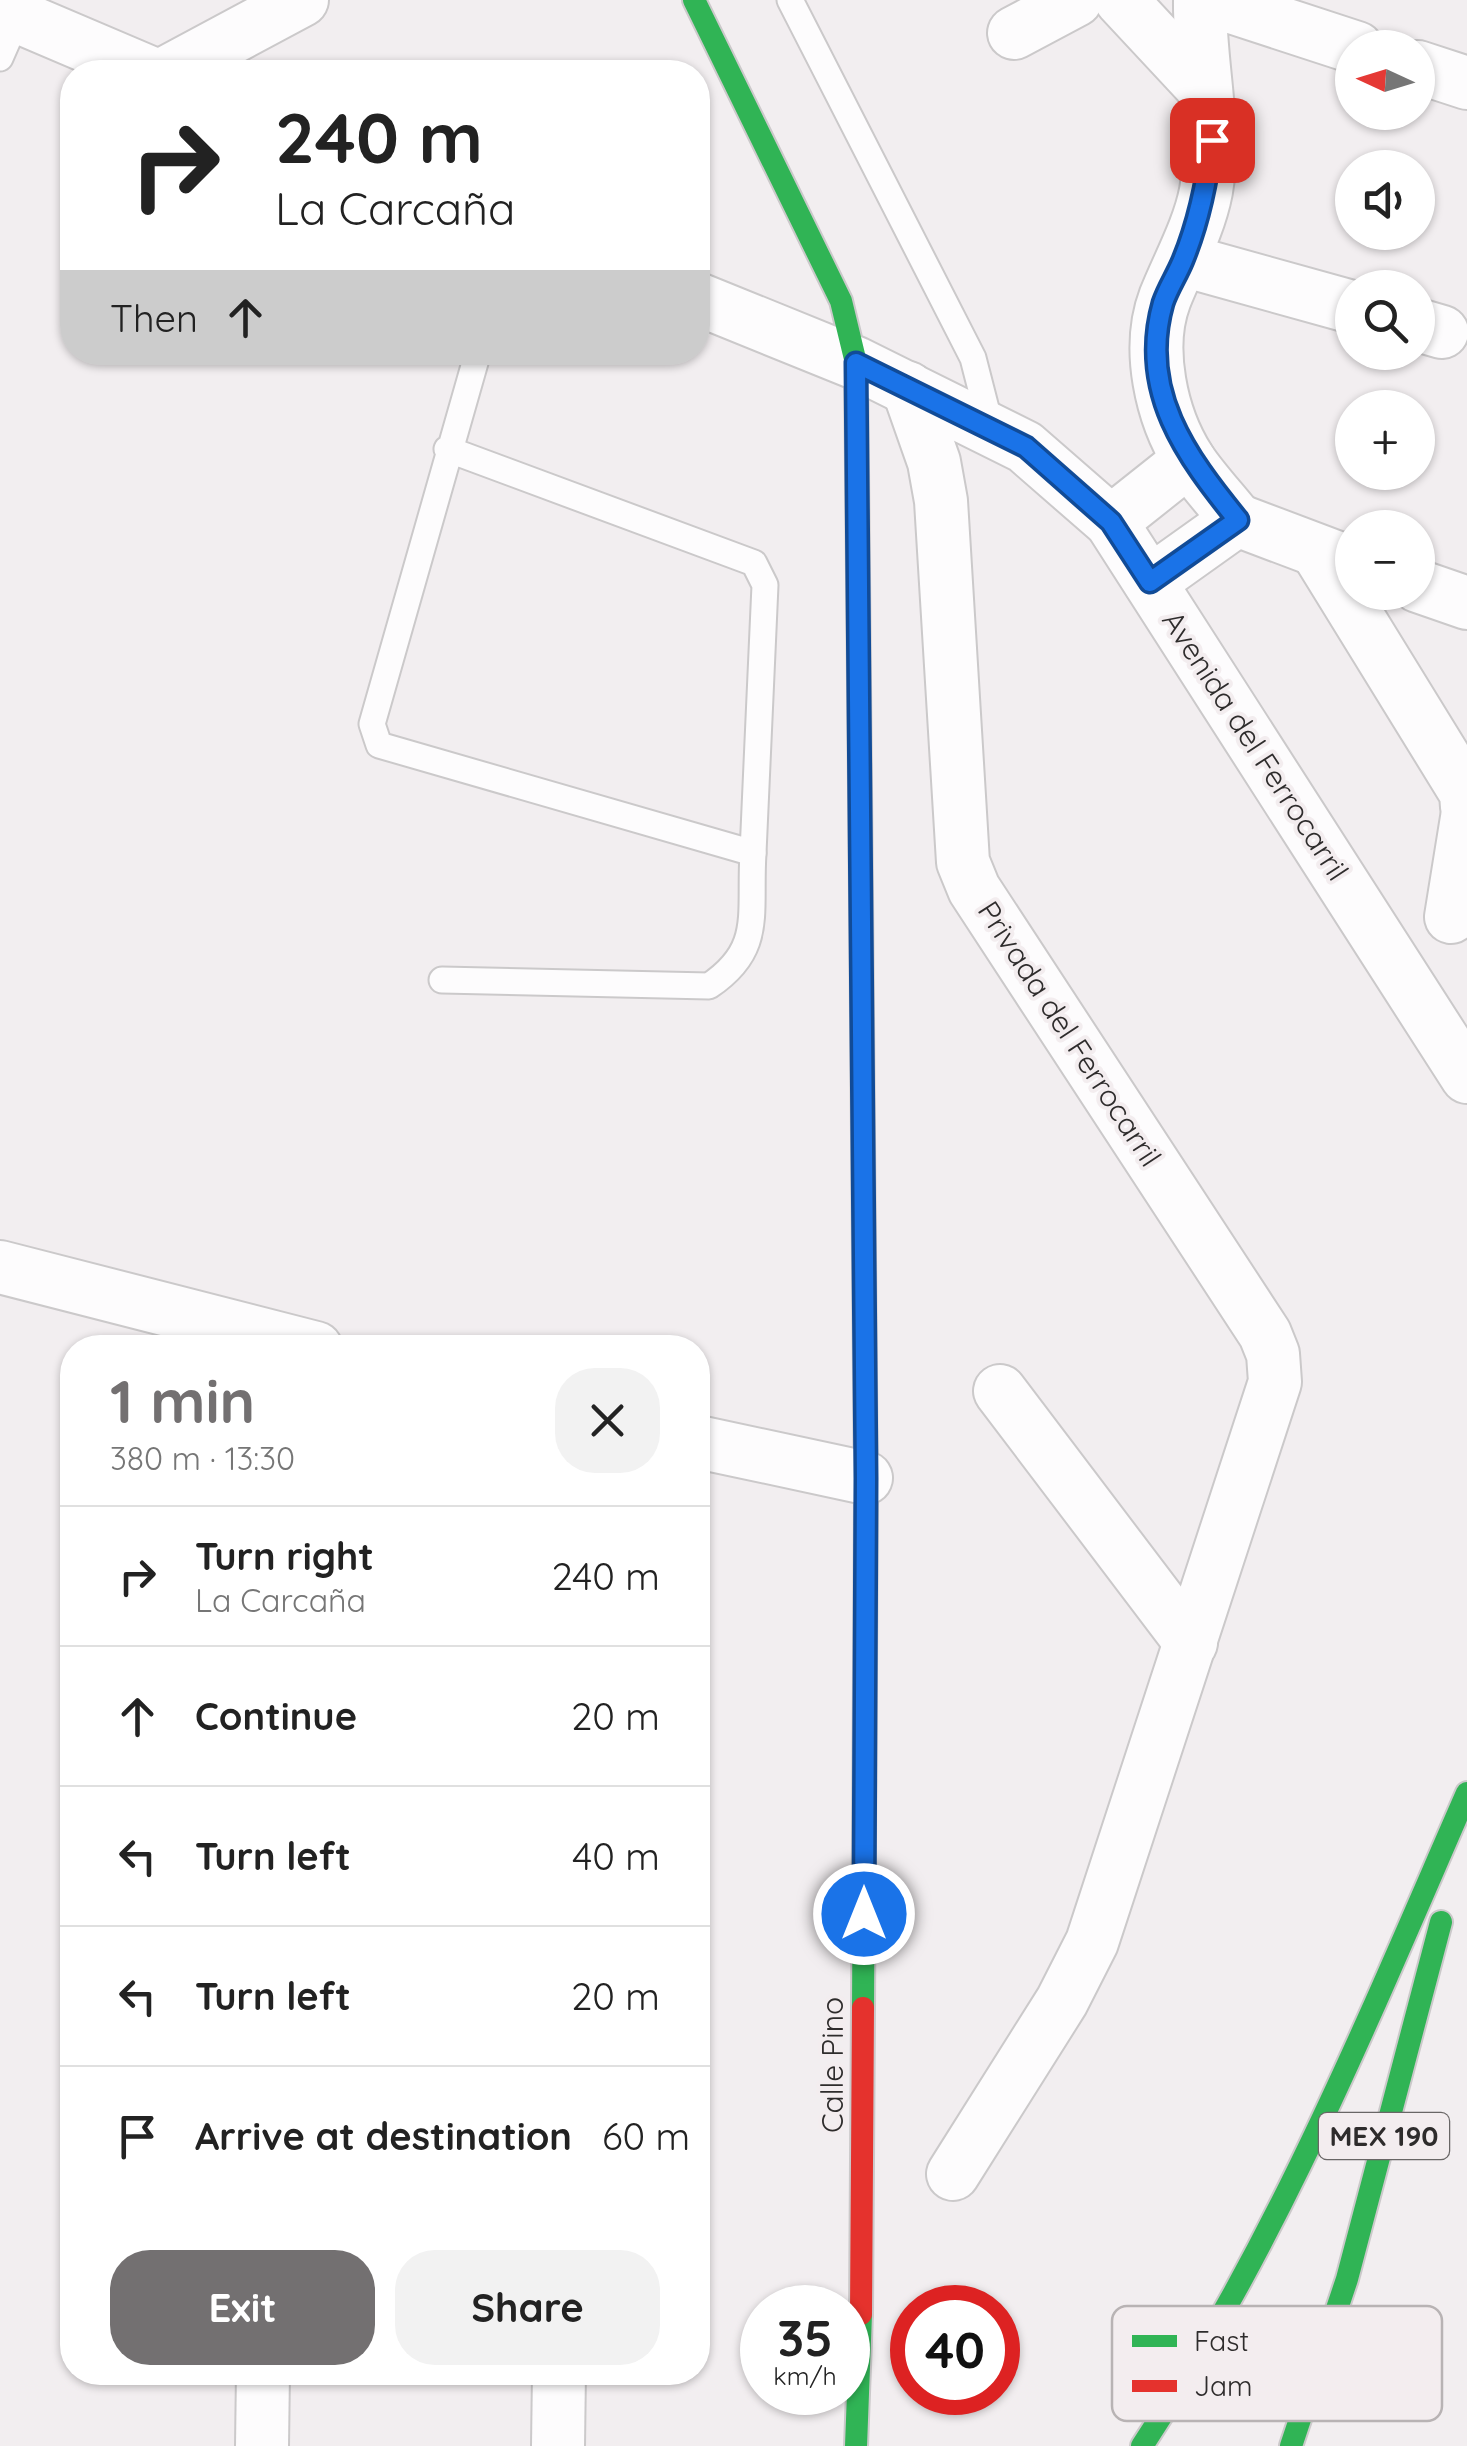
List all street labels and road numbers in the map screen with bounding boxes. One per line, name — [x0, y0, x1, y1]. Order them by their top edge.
street label: Avenida del Ferrocarril — [1154, 603, 1357, 887]
street label: Privada del Ferrocarril — [970, 894, 1170, 1173]
street label: Calle Pino — [813, 1997, 851, 2133]
road number: MEX 190 — [1319, 2113, 1449, 2159]

